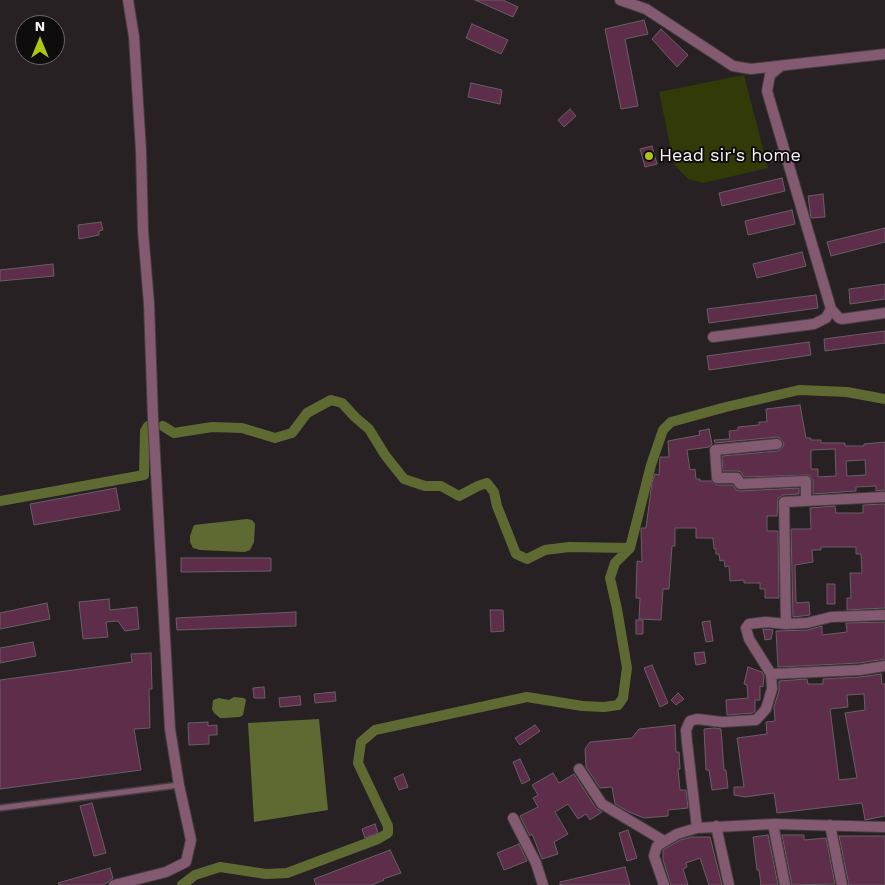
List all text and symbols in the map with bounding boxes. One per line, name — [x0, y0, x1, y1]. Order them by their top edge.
north arrow — [15, 15, 65, 65]
text: N — [35, 18, 45, 34]
place label: Head sir's home — [659, 145, 801, 167]
marker: Head sir's home — [643, 150, 655, 162]

